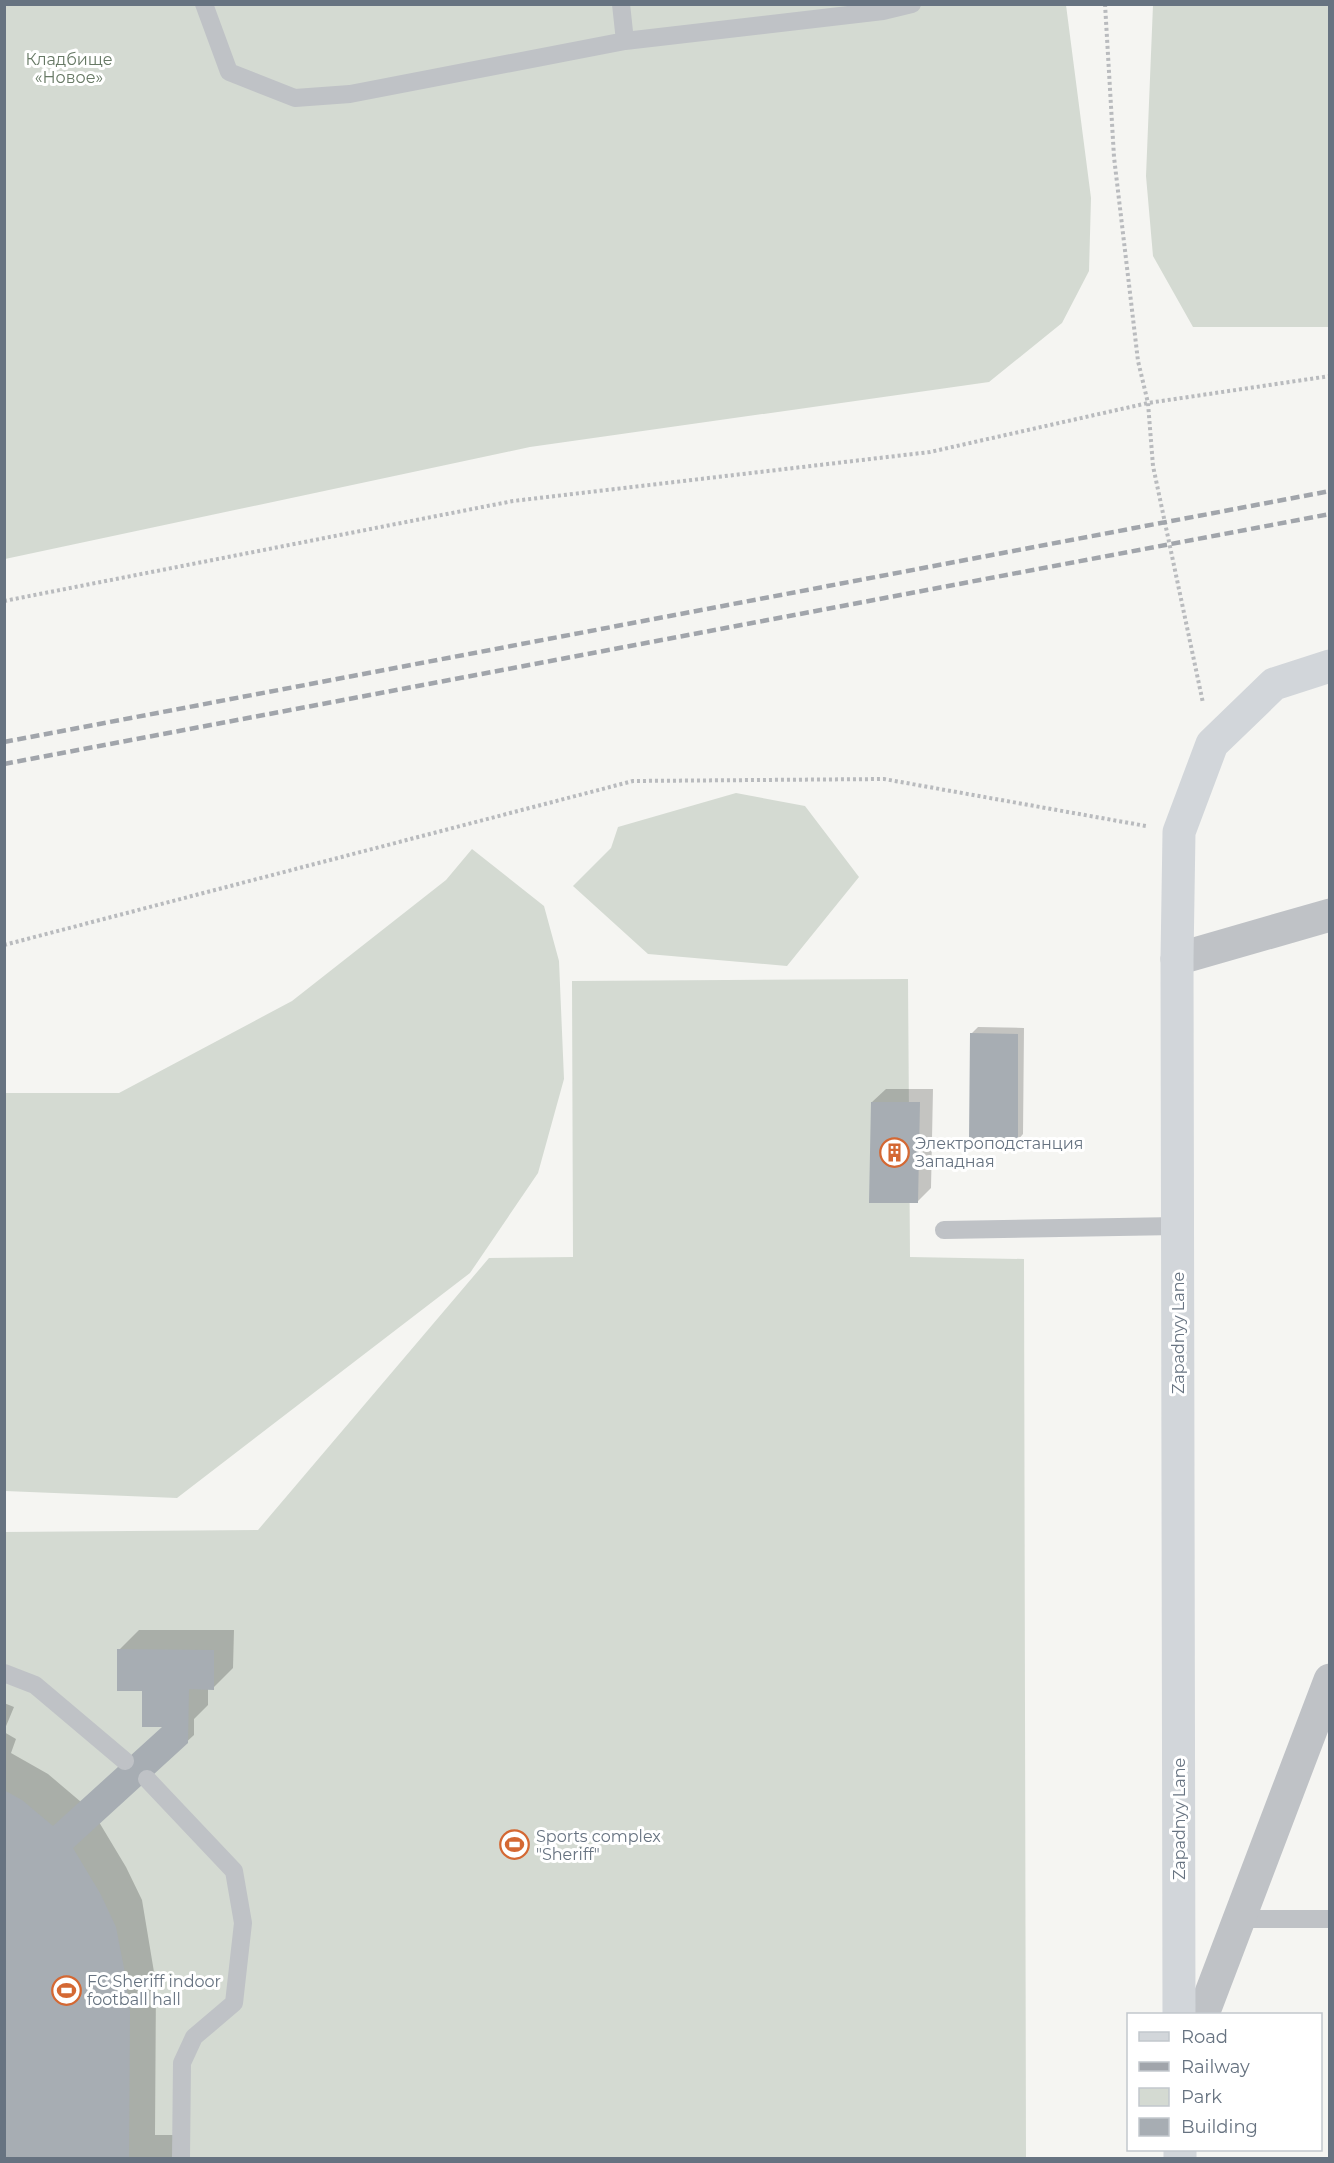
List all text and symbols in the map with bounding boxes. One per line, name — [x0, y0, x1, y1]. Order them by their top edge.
park label: Кладбище «Новое» — [25, 50, 113, 87]
place label: Электроподстанция Западная — [915, 1134, 1083, 1171]
building icon: Электроподстанция Западная — [878, 1136, 910, 1168]
street label: Zapadnyy Lane — [1169, 1272, 1188, 1394]
street label: Zapadnyy Lane — [1170, 1758, 1189, 1880]
place label: Sports complex "Sheriff" — [536, 1827, 661, 1864]
sports icon: Sports complex "Sheriff" — [499, 1829, 531, 1861]
place label: FC Sheriff indoor football hall — [87, 1972, 221, 2009]
sports icon: FC Sheriff indoor football hall — [50, 1974, 82, 2006]
legend — [1127, 2013, 1322, 2151]
text: Road — [1181, 2026, 1228, 2048]
text: Railway — [1181, 2056, 1250, 2078]
text: Park — [1181, 2086, 1222, 2108]
text: Building — [1181, 2116, 1258, 2138]

